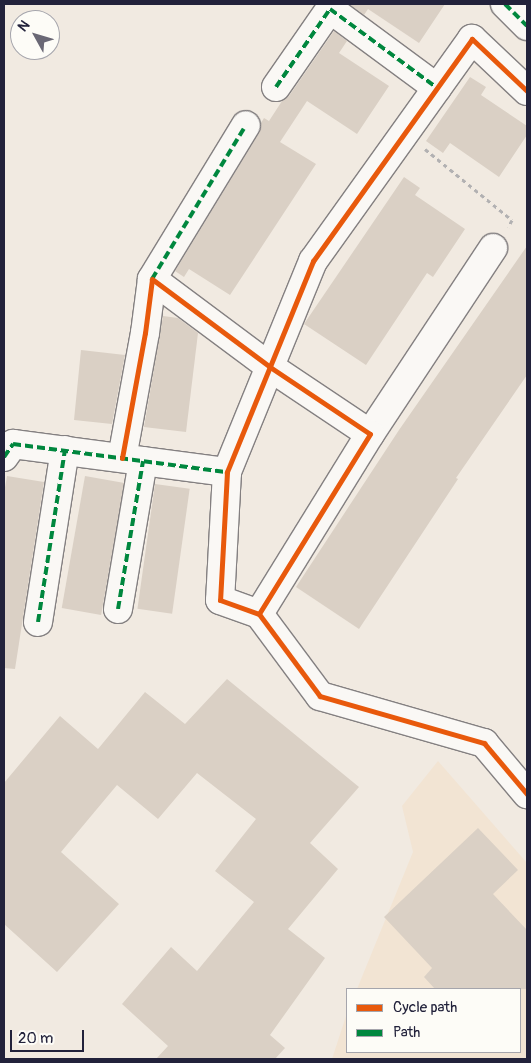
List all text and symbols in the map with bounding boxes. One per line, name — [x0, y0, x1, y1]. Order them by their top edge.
north arrow — [10, 10, 60, 60]
text: N — [14, 17, 33, 35]
legend — [346, 988, 521, 1053]
text: Cycle path — [393, 998, 457, 1017]
scale bar — [12, 1020, 86, 1052]
text: Path — [393, 1023, 420, 1042]
text: 20 m — [18, 1029, 53, 1048]

